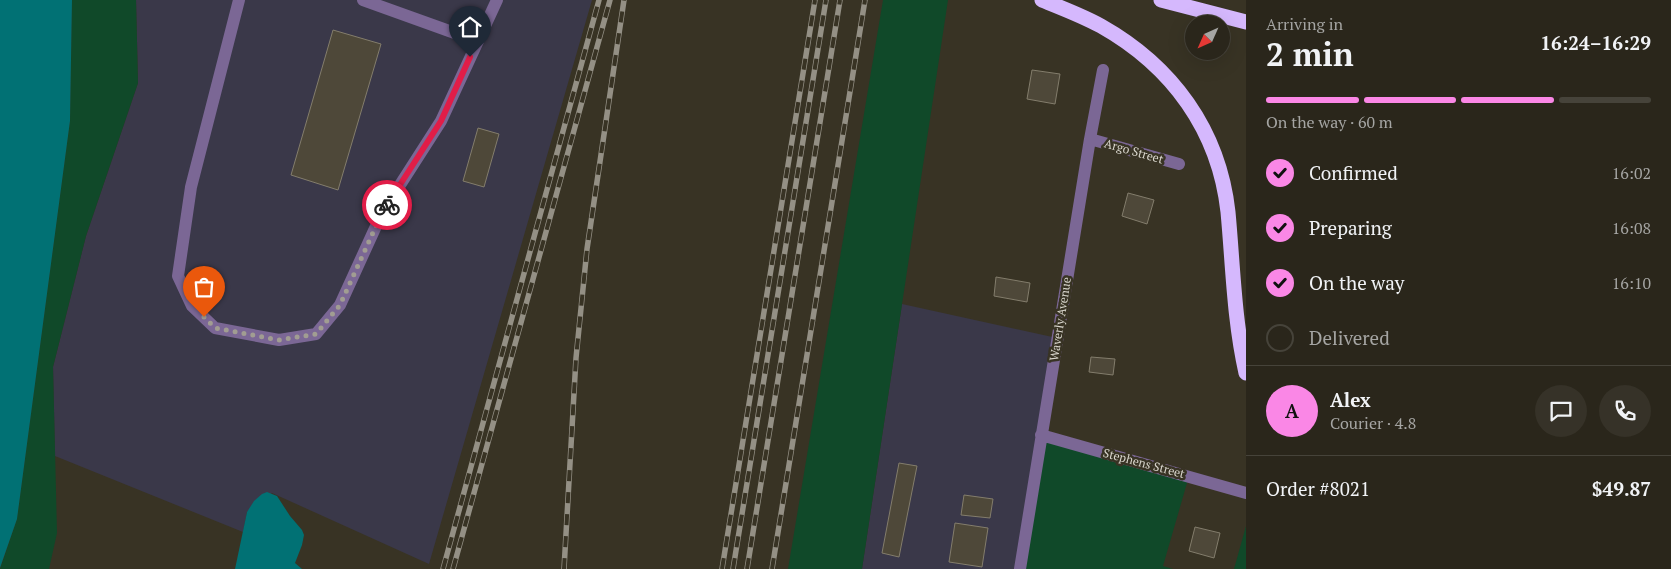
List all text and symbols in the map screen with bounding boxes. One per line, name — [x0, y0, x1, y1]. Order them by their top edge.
pin — [449, 6, 491, 57]
icon: home — [456, 13, 484, 41]
text: Arriving in — [1266, 13, 1343, 35]
north arrow — [1185, 15, 1230, 60]
map controls — [1185, 15, 1230, 60]
text: 16:24–16:29 — [1540, 30, 1651, 55]
text: 2 min — [1266, 33, 1354, 75]
text: On the way · 60 m — [1266, 111, 1393, 133]
street label: Argo Street — [1103, 135, 1166, 167]
icon: check — [1266, 159, 1294, 187]
text: Confirmed — [1309, 160, 1398, 185]
text: 16:02 — [1612, 162, 1651, 184]
courier — [362, 180, 412, 230]
icon: bike — [373, 191, 401, 219]
icon: check — [1266, 214, 1294, 242]
text: Preparing — [1309, 215, 1392, 240]
text: 16:08 — [1612, 217, 1651, 239]
pin — [183, 266, 225, 317]
icon: check — [1266, 269, 1294, 297]
text: On the way — [1309, 270, 1404, 295]
text: 16:10 — [1612, 272, 1651, 294]
icon: bag — [190, 273, 218, 301]
street label: Waverly Avenue — [1046, 276, 1074, 362]
text: Delivered — [1309, 325, 1390, 350]
button: chat — [1535, 385, 1587, 437]
button: phone — [1599, 385, 1651, 437]
text: Alex — [1330, 387, 1371, 412]
text: A — [1285, 398, 1299, 423]
text: Courier · 4.8 — [1330, 412, 1416, 434]
street label: Stephens Street — [1101, 445, 1187, 481]
text: Order #8021 — [1266, 476, 1370, 501]
text: $49.87 — [1592, 476, 1651, 501]

